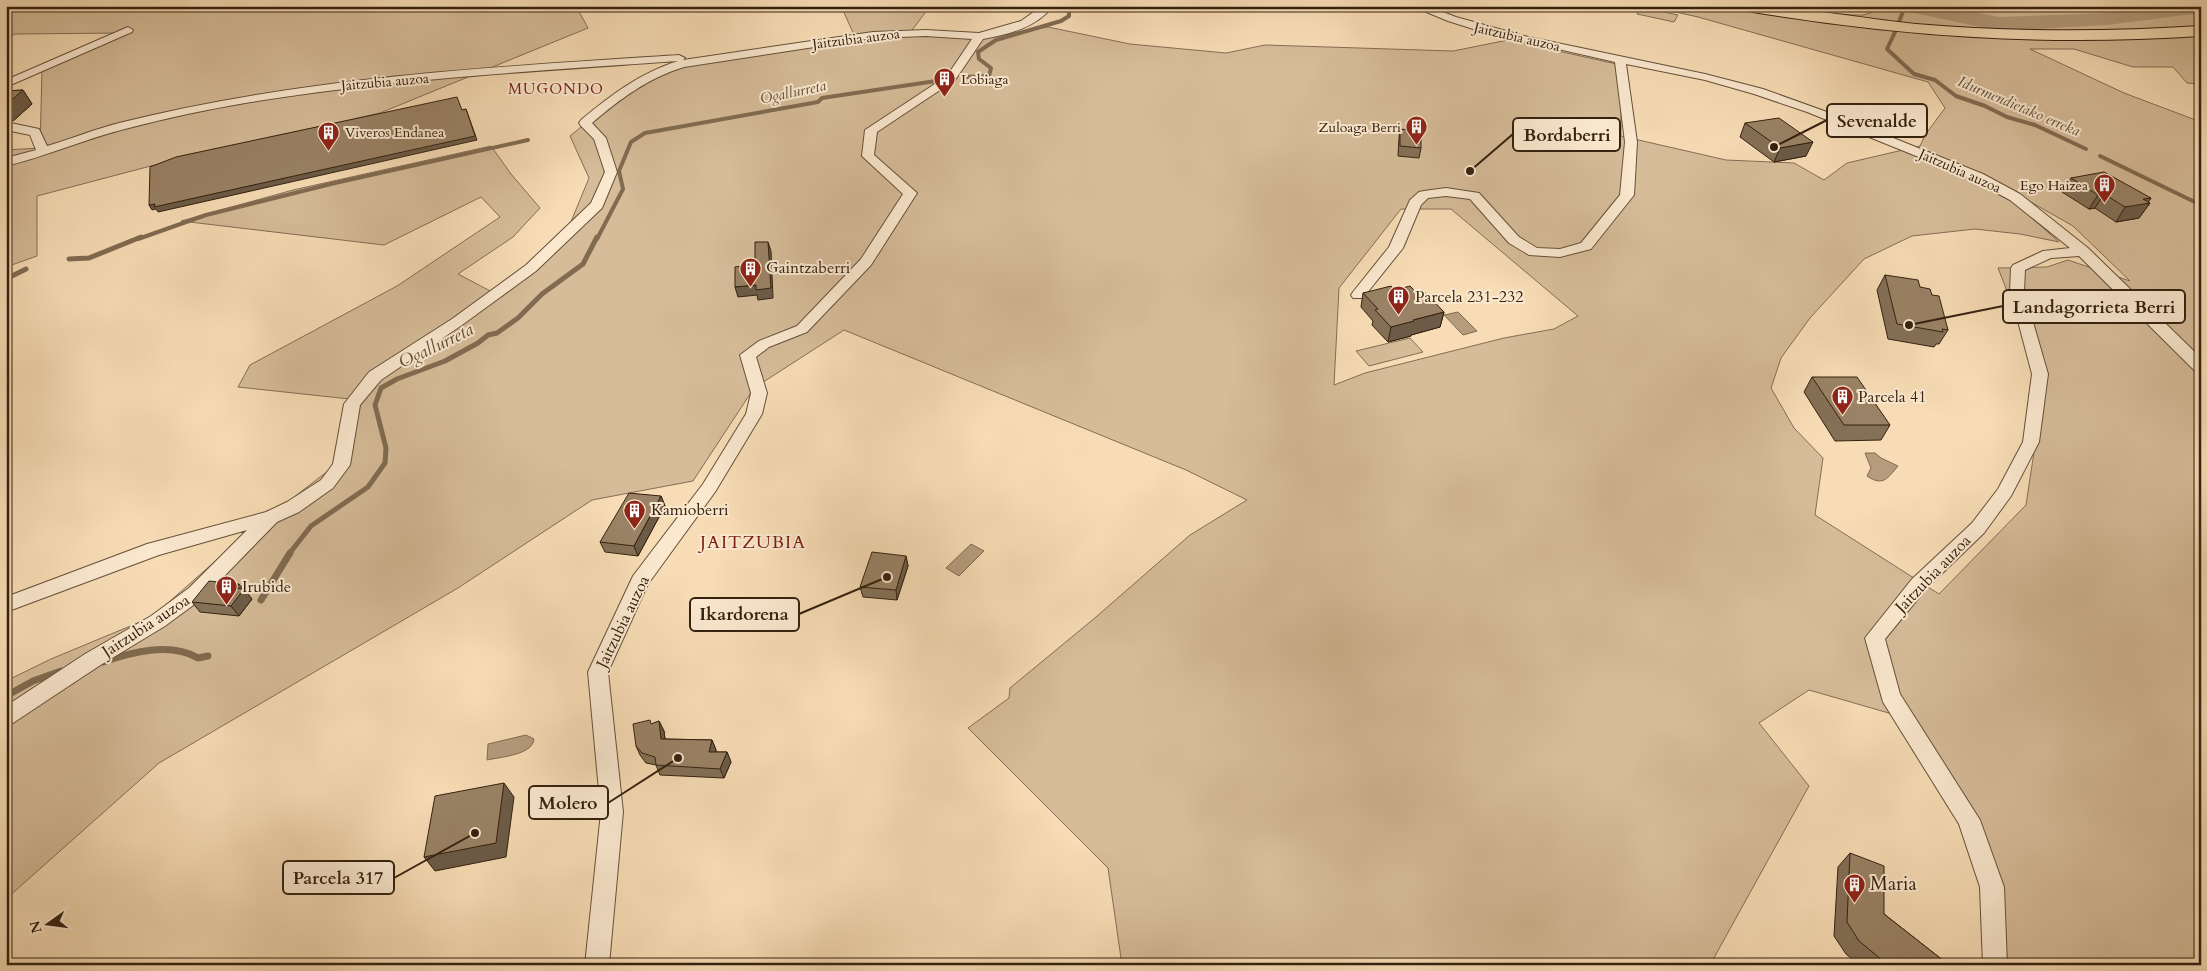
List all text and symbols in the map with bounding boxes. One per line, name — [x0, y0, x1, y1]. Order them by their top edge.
street label: Jaitzubia auzoa — [1470, 17, 1562, 56]
street label: Jaitzubia auzoa — [809, 24, 901, 54]
building icon: Lobiaga — [933, 67, 957, 98]
street label: Jaitzubia auzoa — [338, 69, 430, 95]
place label: Lobiaga — [961, 70, 1008, 89]
water label: Idurmendietako erreka — [1955, 71, 2083, 141]
water label: Ogallurreta — [758, 75, 828, 109]
district label: MUGONDO — [508, 79, 604, 99]
callout: Sevenalde — [1827, 104, 1927, 137]
text: Sevenalde — [1837, 109, 1917, 134]
building icon: Zuloaga Berri — [1405, 115, 1429, 146]
place label: Zuloaga Berri — [1318, 118, 1401, 137]
callout: Bordaberri — [1513, 118, 1620, 151]
building icon: Viveros Endanea — [317, 120, 341, 151]
place label: Viveros Endanea — [345, 123, 444, 142]
text: Bordaberri — [1523, 123, 1611, 148]
street label: Jaitzubia auzoa — [1914, 144, 2004, 198]
building icon: Ego Haizea — [2092, 173, 2116, 204]
place label: Ego Haizea — [2020, 176, 2088, 195]
building icon: Gaintzaberri — [738, 256, 762, 287]
place label: Gaintzaberri — [766, 257, 851, 279]
building icon: Parcela 231-232 — [1387, 285, 1411, 316]
place label: Parcela 231-232 — [1415, 286, 1523, 308]
callout: Landagorrieta Berri — [2003, 290, 2185, 323]
text: Landagorrieta Berri — [2013, 295, 2176, 320]
water label: Ogallurreta — [394, 317, 478, 375]
building icon: Parcela 41 — [1830, 385, 1854, 416]
place label: Parcela 41 — [1858, 386, 1926, 408]
building icon: Kamioberri — [623, 498, 647, 529]
place label: Kamioberri — [651, 499, 729, 521]
district label: JAITZUBIA — [697, 530, 806, 555]
street label: Jaitzubia auzoa — [1889, 530, 1976, 619]
street label: Jaitzubia auzoa — [590, 572, 655, 674]
building icon: Irubide — [214, 575, 238, 606]
place label: Irubide — [242, 576, 291, 598]
street label: Jaitzubia auzoa — [96, 589, 194, 664]
callout: Ikardorena — [690, 598, 799, 631]
text: Ikardorena — [699, 602, 789, 627]
callout: Molero — [529, 786, 608, 819]
text: Molero — [539, 791, 598, 816]
callout: Parcela 317 — [283, 861, 394, 894]
text: Parcela 317 — [293, 866, 383, 891]
place label: Maria — [1870, 871, 1917, 897]
building icon: Maria — [1842, 872, 1866, 903]
north arrow — [22, 898, 72, 948]
text: N — [25, 919, 47, 935]

